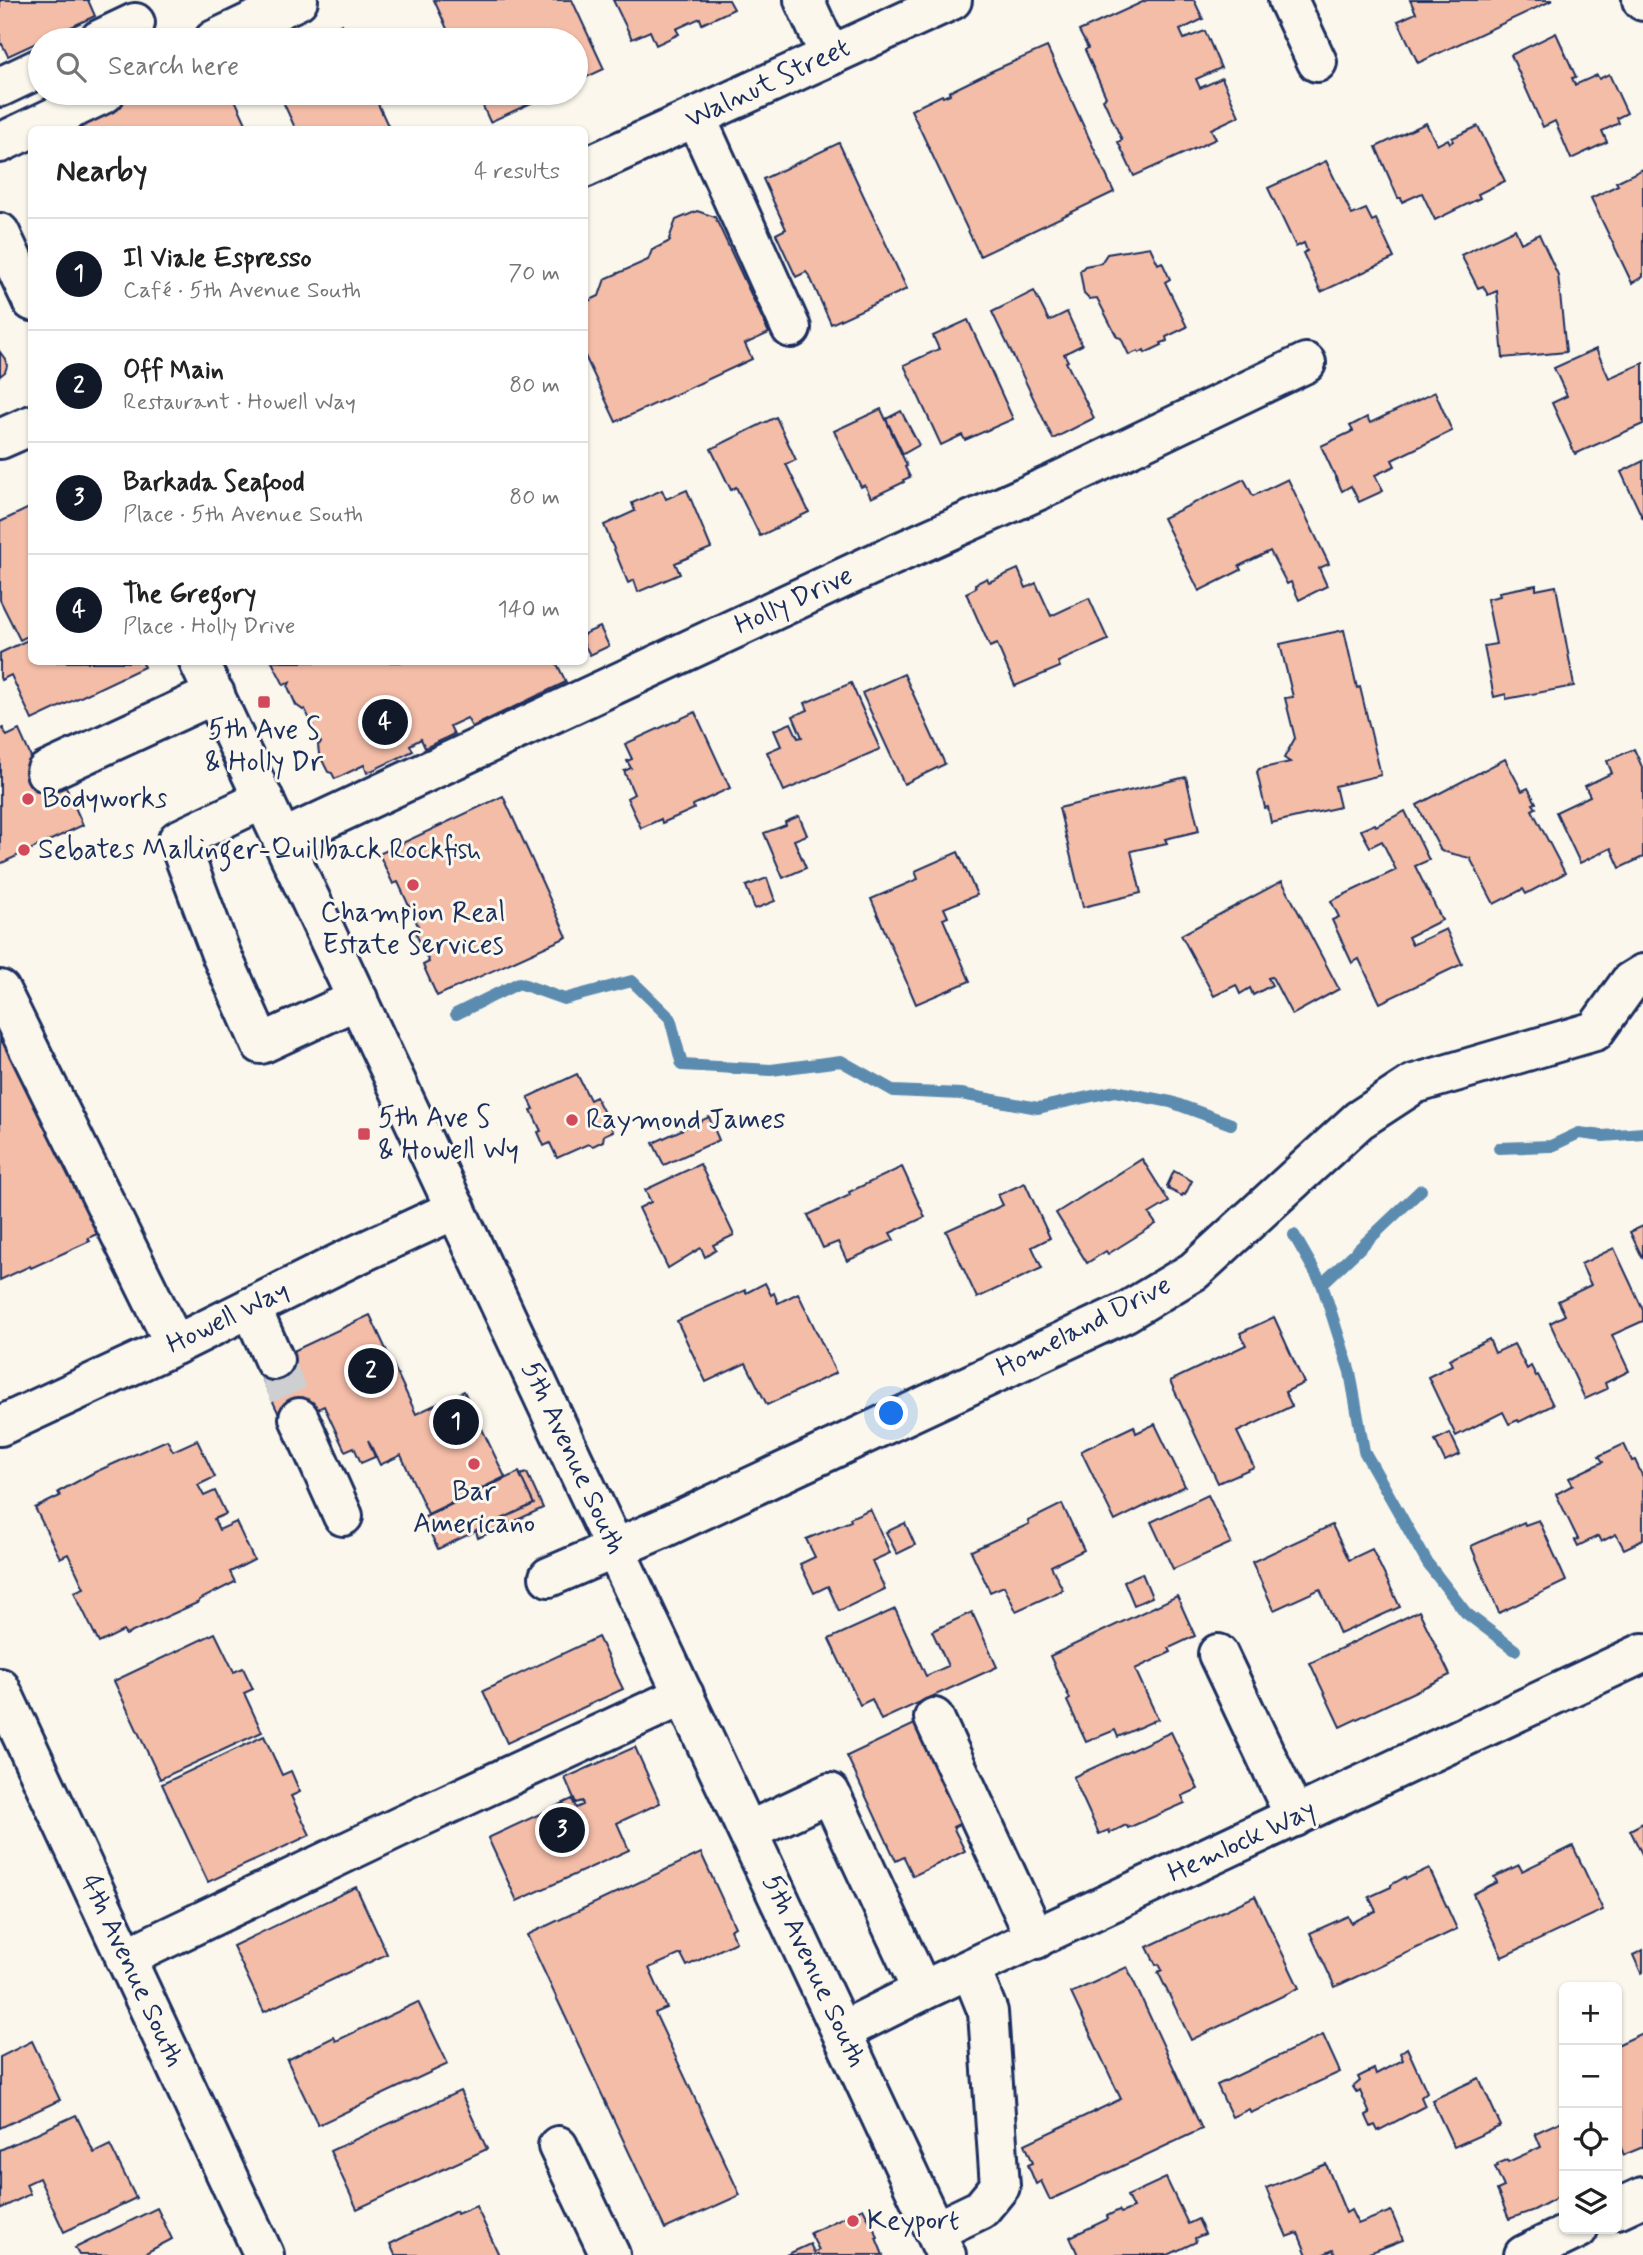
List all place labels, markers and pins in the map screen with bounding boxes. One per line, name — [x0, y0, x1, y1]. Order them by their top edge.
marker: 5th Ave S & Holly Dr — [256, 694, 272, 710]
pin: 4 — [362, 696, 408, 748]
place label: 5th Ave S & Holly Dr — [205, 712, 324, 781]
place label: Bodyworks — [42, 781, 167, 818]
marker: Bodyworks — [20, 791, 36, 807]
place label: Sebates Mallinger-Quillback Rockfish — [38, 832, 481, 872]
marker: Sebates Mallinger-Quillback Rockfish — [16, 842, 32, 858]
marker: Champion Real Estate Services — [405, 877, 421, 893]
place label: Champion Real Estate Services — [321, 895, 505, 964]
place label: 5th Ave S & Howell Wy — [378, 1100, 519, 1169]
place label: Raymond James — [586, 1102, 786, 1139]
marker: Raymond James — [564, 1112, 580, 1128]
marker: 5th Ave S & Howell Wy — [356, 1126, 372, 1142]
pin: 2 — [348, 1345, 394, 1397]
pin: 1 — [433, 1396, 479, 1448]
marker: Bar Americano — [466, 1456, 482, 1472]
place label: Bar Americano — [413, 1474, 535, 1543]
pin: 3 — [539, 1804, 585, 1856]
place label: Keyport — [867, 2203, 960, 2240]
marker: Keyport — [845, 2213, 861, 2229]

